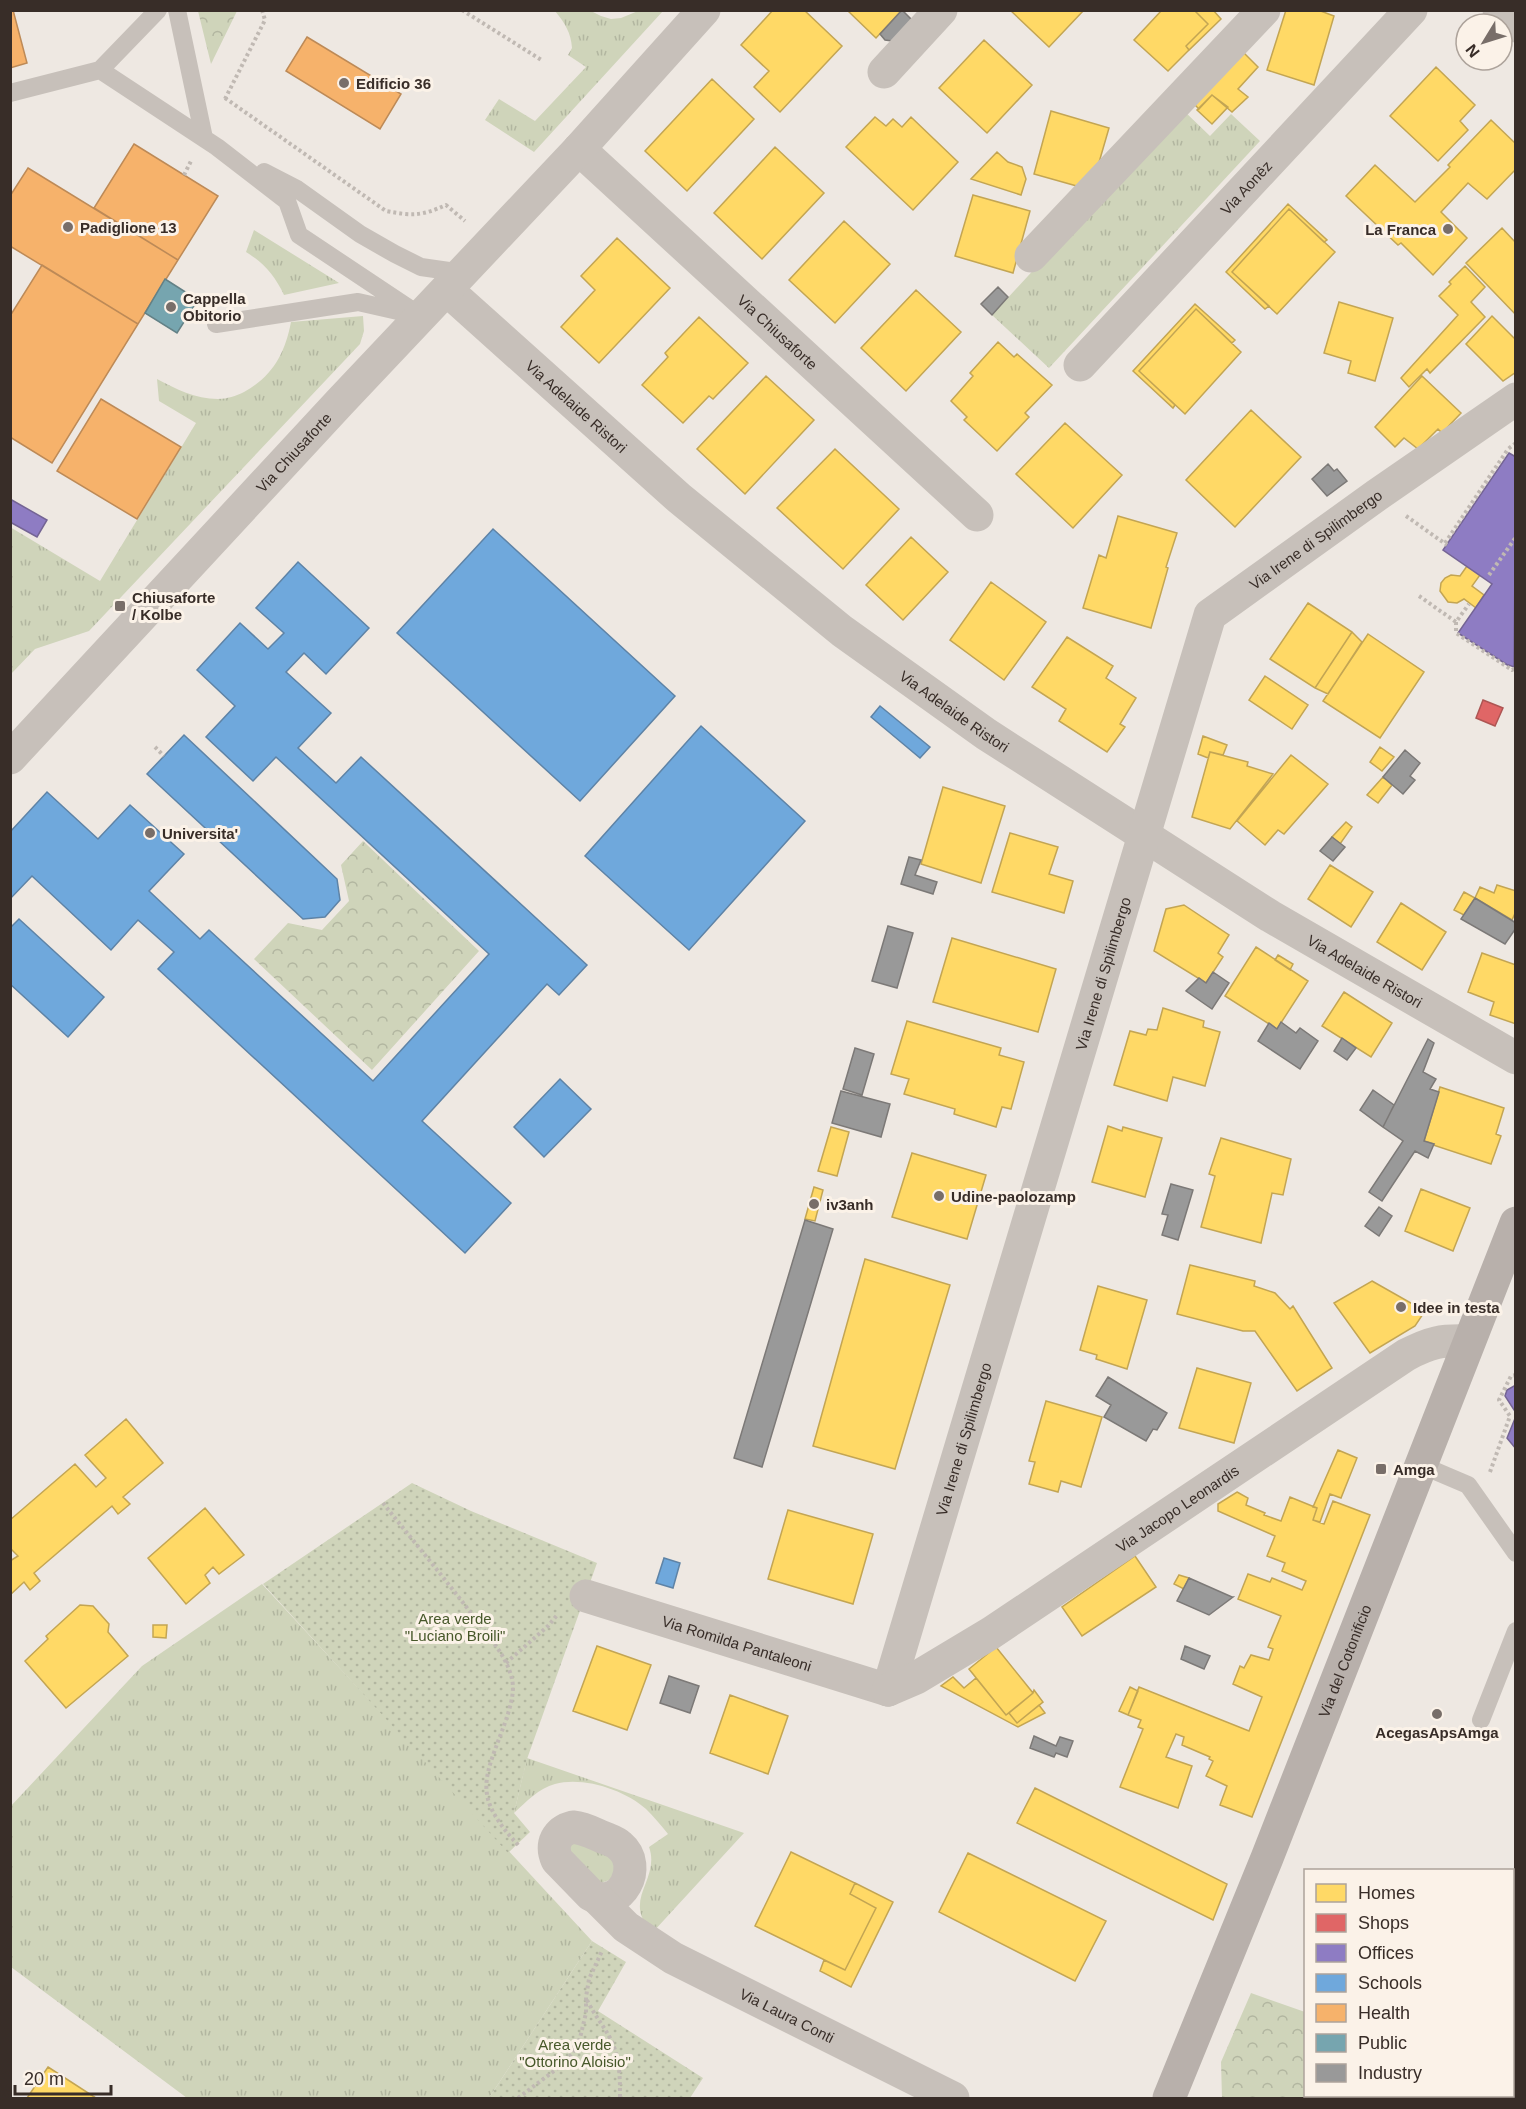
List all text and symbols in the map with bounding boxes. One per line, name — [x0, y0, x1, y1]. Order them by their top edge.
north arrow — [1454, 12, 1514, 72]
text: N — [1462, 41, 1483, 61]
place label: Edificio 36 — [356, 75, 431, 92]
marker: Edificio 36 — [337, 76, 351, 90]
street label: Via Aonêz — [1217, 157, 1275, 218]
place label: Padiglione 13 — [80, 219, 177, 236]
marker: Padiglione 13 — [61, 220, 75, 234]
place label: La Franca — [1365, 221, 1437, 238]
marker: La Franca — [1441, 222, 1455, 236]
place label: Cappella Obitorio — [183, 290, 246, 324]
street label: Via Chiusaforte — [734, 291, 821, 373]
marker: Cappella Obitorio — [164, 300, 178, 314]
street label: Via Adelaide Ristori — [523, 356, 631, 456]
street label: Via Chiusaforte — [252, 409, 335, 495]
street label: Via Irene di Spilimbergo — [1246, 486, 1385, 593]
place label: Chiusaforte / Kolbe — [132, 589, 215, 623]
marker: Chiusaforte / Kolbe — [113, 599, 127, 613]
street label: Via Adelaide Ristori — [896, 667, 1012, 755]
place label: Universita' — [162, 825, 238, 842]
marker: Universita' — [143, 826, 157, 840]
street label: Via Irene di Spilimbergo — [1072, 895, 1134, 1052]
street label: Via Adelaide Ristori — [1304, 931, 1425, 1011]
place label: Udine-paolozamp — [951, 1188, 1076, 1205]
marker: Udine-paolozamp — [932, 1189, 946, 1203]
place label: iv3anh — [826, 1196, 874, 1213]
marker: iv3anh — [807, 1197, 821, 1211]
place label: Idee in testa — [1413, 1299, 1500, 1316]
marker: Idee in testa — [1394, 1300, 1408, 1314]
street label: Via Irene di Spilimbergo — [932, 1360, 994, 1518]
street label: Via Jacopo Leonardis — [1113, 1461, 1242, 1555]
place label: Amga — [1393, 1461, 1435, 1478]
marker: Amga — [1374, 1462, 1388, 1476]
street label: Via del Cotonificio — [1315, 1602, 1374, 1720]
park label: Area verde "Luciano Broili" — [405, 1610, 505, 1644]
street label: Via Romilda Pantaleoni — [660, 1612, 814, 1674]
marker: AcegasApsAmga — [1430, 1707, 1444, 1721]
place label: AcegasApsAmga — [1375, 1724, 1499, 1741]
legend — [1304, 1869, 1514, 2097]
text: Homes — [1358, 1883, 1415, 1903]
text: Shops — [1358, 1913, 1409, 1933]
text: Offices — [1358, 1943, 1414, 1963]
text: Schools — [1358, 1973, 1422, 1993]
street label: Via Laura Conti — [737, 1984, 837, 2046]
text: Health — [1358, 2003, 1410, 2023]
text: Public — [1358, 2033, 1407, 2053]
park label: Area verde "Ottorino Aloisio" — [519, 2036, 631, 2070]
scale bar — [15, 2058, 111, 2096]
text: Industry — [1358, 2063, 1422, 2083]
text: 20 m — [24, 2069, 64, 2089]

